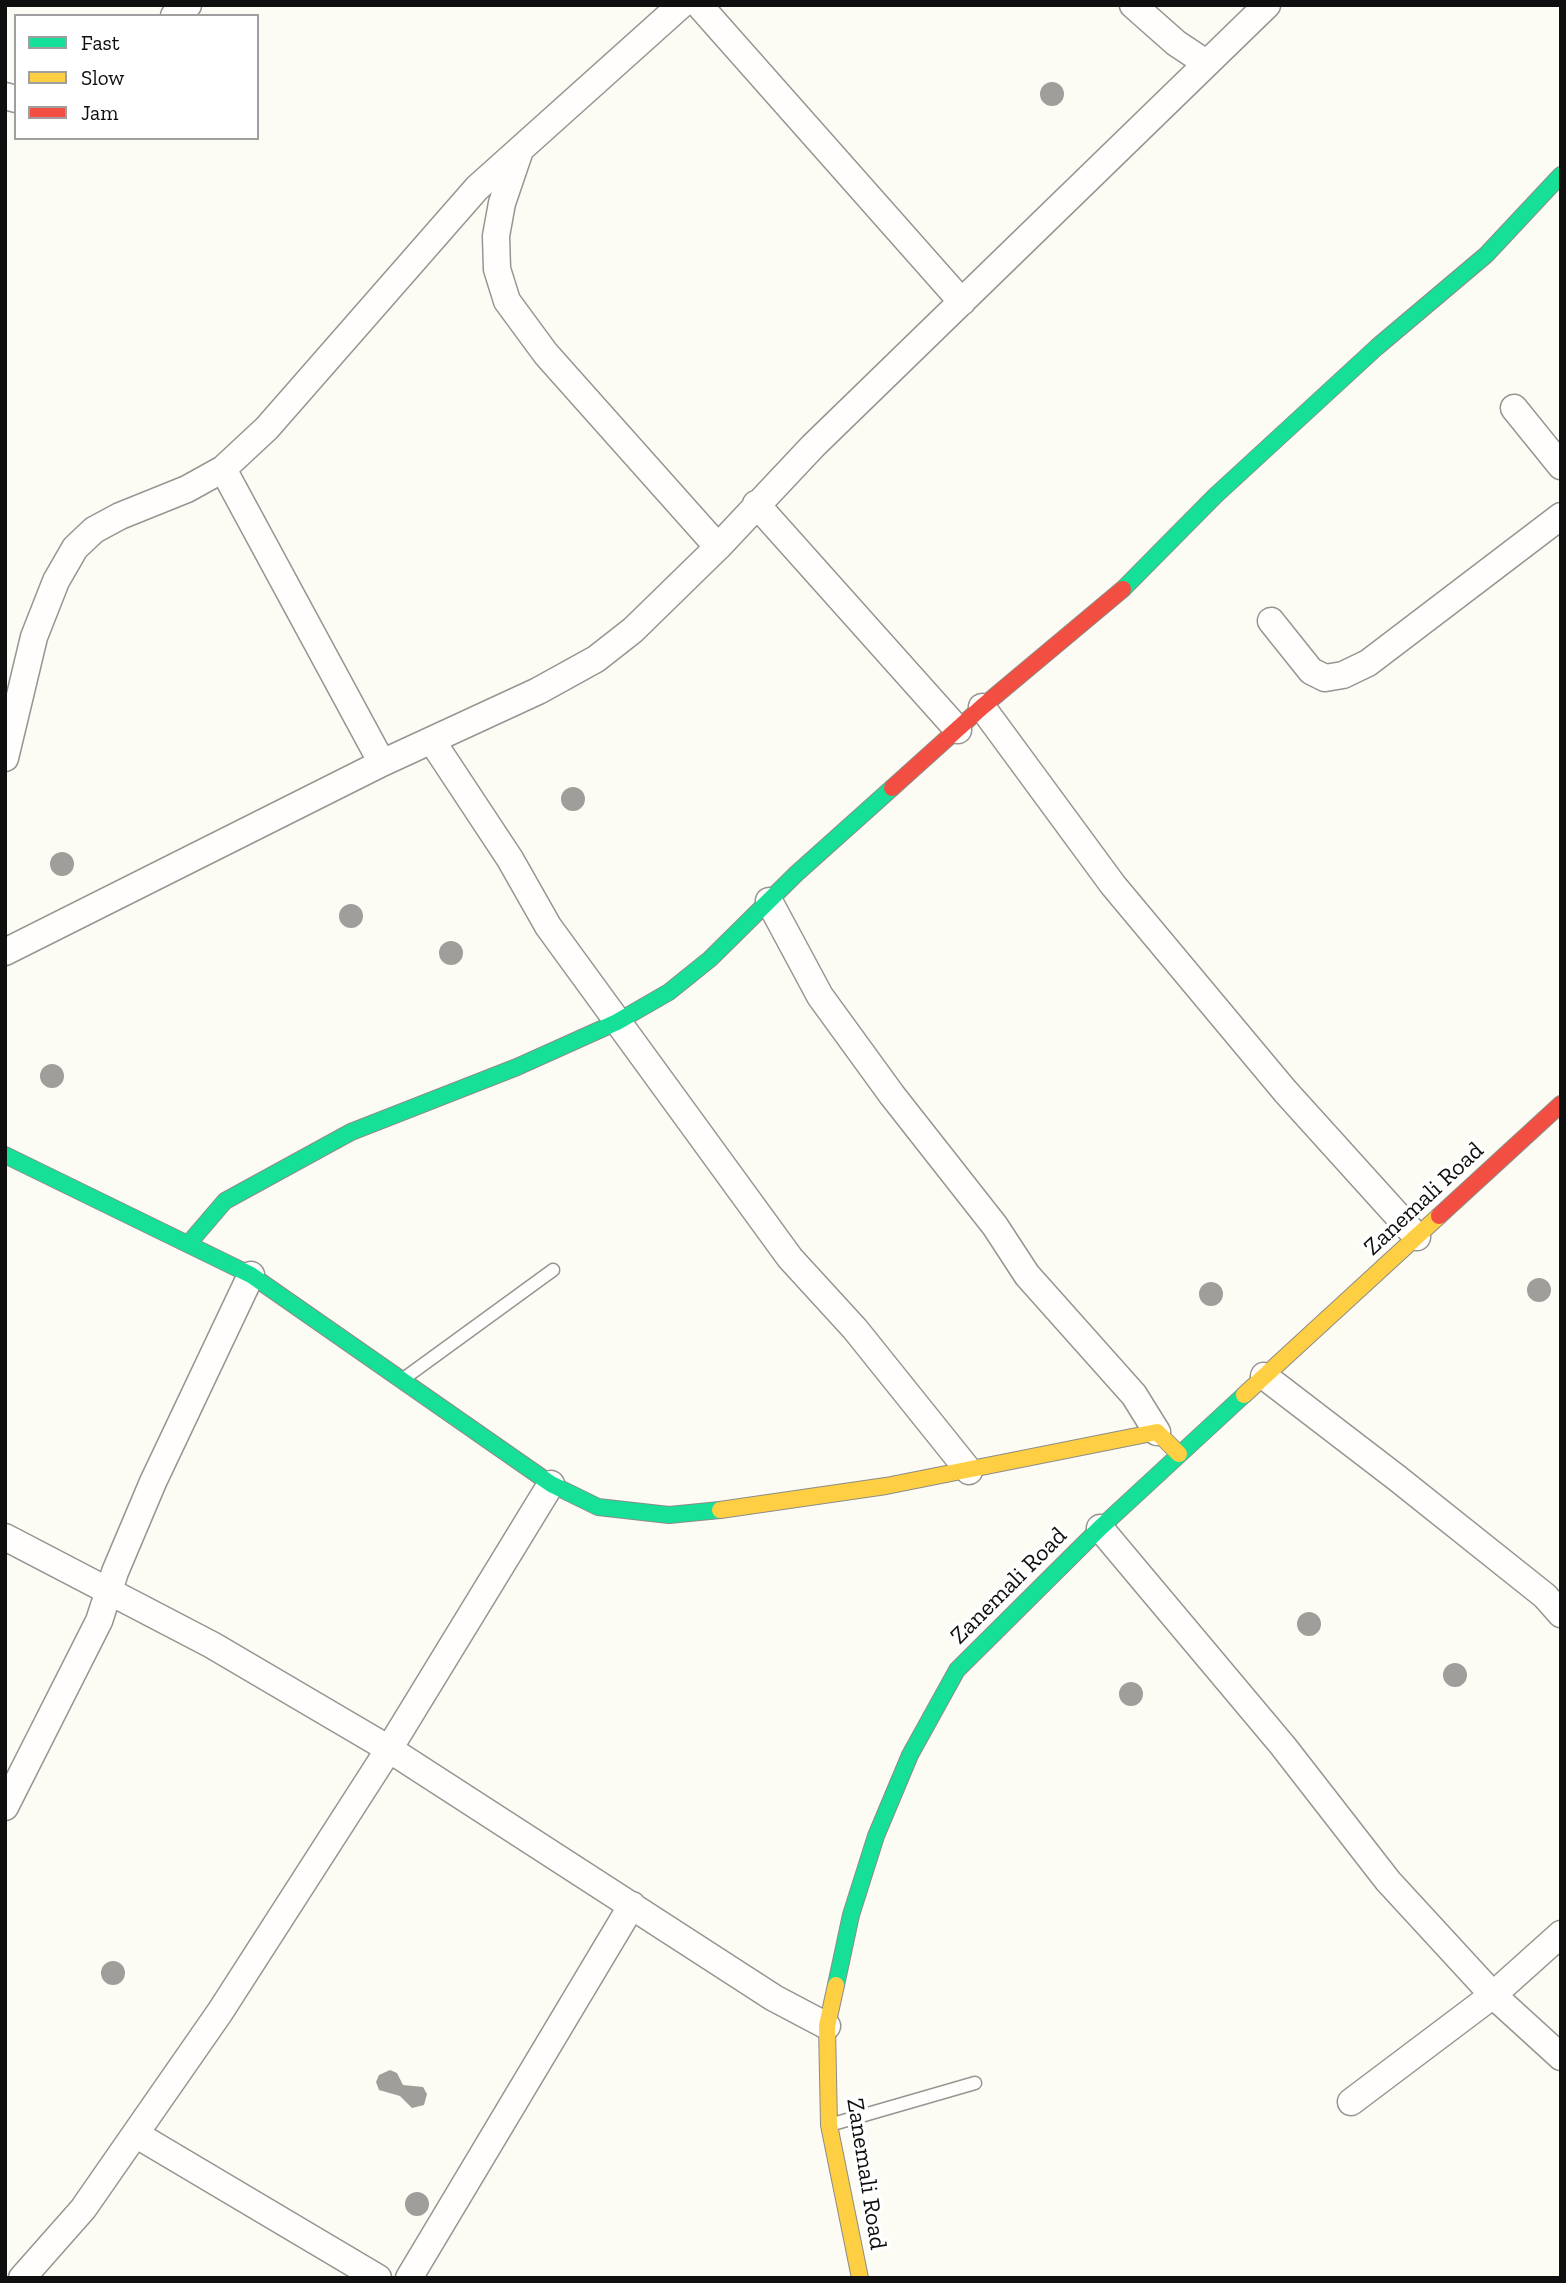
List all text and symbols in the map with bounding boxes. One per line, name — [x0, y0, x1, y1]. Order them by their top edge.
legend — [14, 14, 259, 140]
text: Fast — [81, 30, 120, 55]
text: Slow — [81, 65, 124, 90]
text: Jam — [81, 100, 118, 125]
street label: Zanemali Road — [1358, 1136, 1490, 1262]
street label: Zanemali Road — [945, 1522, 1073, 1650]
street label: Zanemali Road — [840, 2096, 892, 2252]

